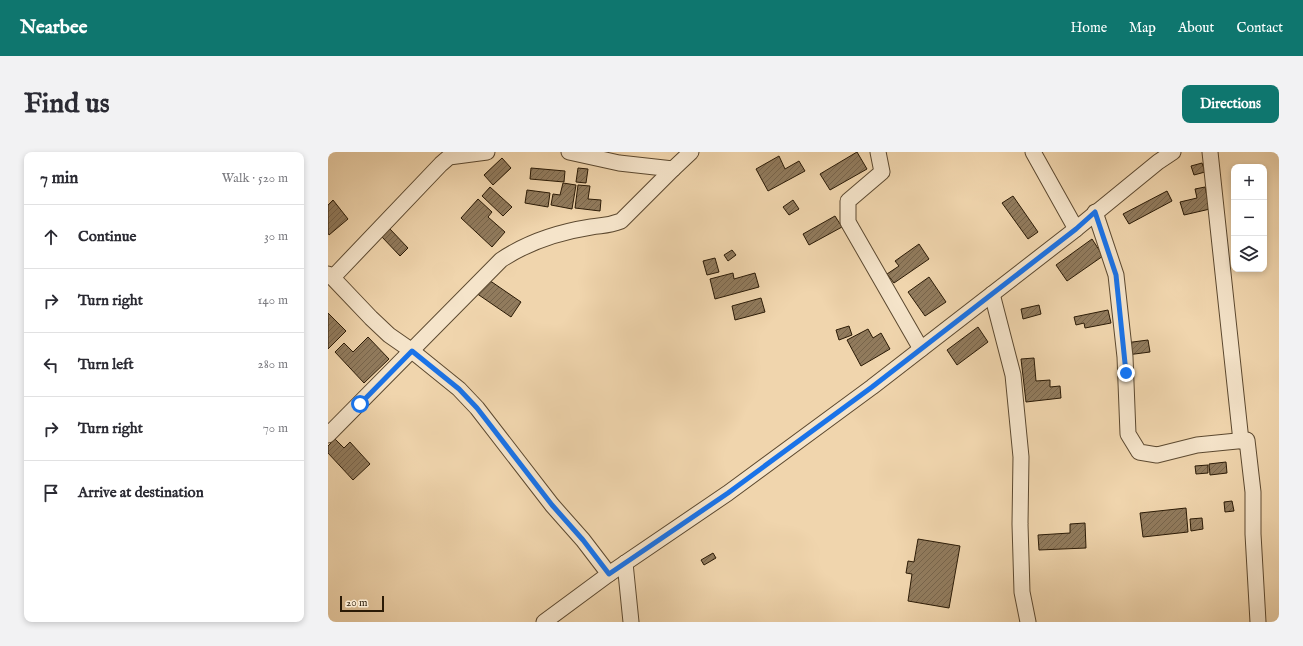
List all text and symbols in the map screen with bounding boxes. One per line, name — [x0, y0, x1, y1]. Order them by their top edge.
text: Nearbee — [20, 16, 87, 40]
text: Home — [1071, 19, 1107, 37]
text: Map — [1129, 19, 1156, 37]
text: About — [1178, 19, 1214, 37]
text: Contact — [1236, 19, 1283, 37]
button: Directions — [1182, 85, 1279, 123]
text: Find us — [24, 87, 110, 122]
map controls — [1231, 164, 1267, 272]
button: + — [1231, 164, 1267, 200]
text: 7 min — [40, 168, 78, 189]
text: Walk · 520 m — [222, 170, 288, 187]
button: − — [1231, 200, 1267, 236]
icon: ahead — [40, 226, 62, 248]
text: Continue — [78, 227, 136, 246]
text: 30 m — [264, 228, 288, 245]
button: layers — [1231, 236, 1267, 272]
icon: right — [40, 290, 62, 312]
text: Turn right — [78, 291, 143, 310]
text: 140 m — [258, 292, 288, 309]
icon: left — [40, 354, 62, 376]
text: Turn left — [78, 355, 134, 374]
text: 280 m — [258, 356, 288, 373]
route end — [1117, 364, 1135, 382]
route start — [351, 395, 369, 413]
icon: right — [40, 418, 62, 440]
text: Turn right — [78, 419, 143, 438]
text: 70 m — [263, 420, 288, 437]
icon: arrive — [40, 482, 62, 504]
text: Arrive at destination — [78, 483, 204, 502]
scale bar — [340, 594, 384, 613]
text: 20 m — [346, 596, 367, 610]

